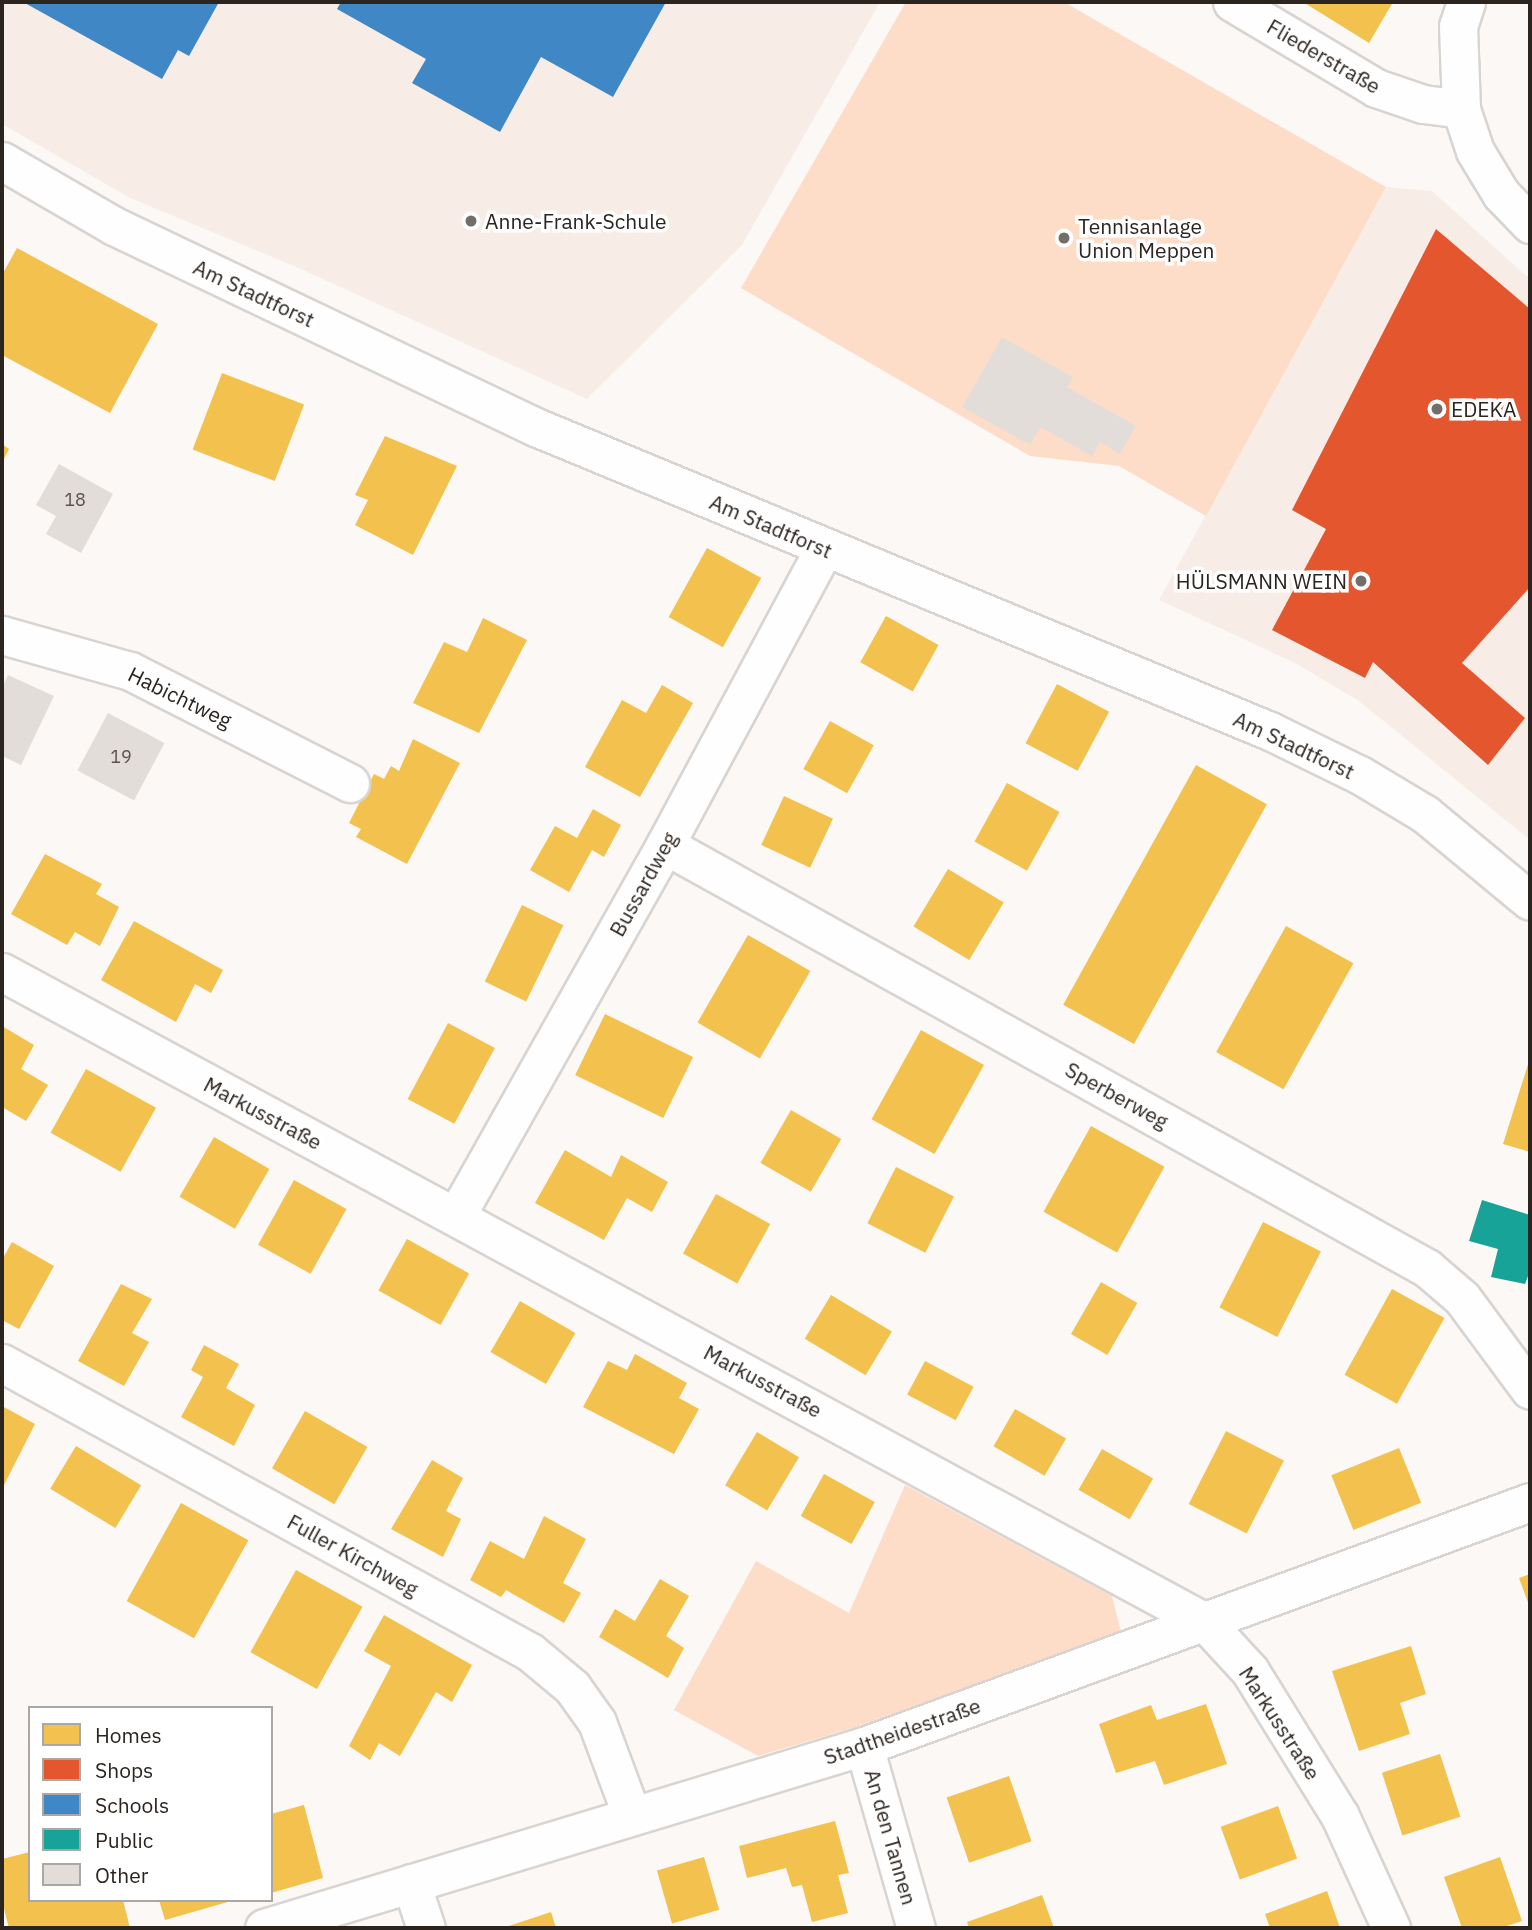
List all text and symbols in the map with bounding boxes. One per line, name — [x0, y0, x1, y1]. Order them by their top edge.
street label: Fliederstraße — [1263, 13, 1385, 99]
place label: Anne-Frank-Schule — [485, 208, 666, 234]
marker: Anne-Frank-Schule — [463, 213, 479, 229]
place label: Tennisanlage Union Meppen — [1078, 213, 1214, 263]
marker: Tennisanlage Union Meppen — [1056, 230, 1072, 246]
street label: Am Stadtforst — [190, 254, 318, 332]
place label: EDEKA — [1451, 396, 1516, 422]
marker: EDEKA — [1429, 401, 1445, 417]
house number: 18 — [64, 489, 86, 511]
street label: Am Stadtforst — [706, 489, 836, 563]
place label: HÜLSMANN WEIN — [1176, 568, 1347, 594]
marker: HÜLSMANN WEIN — [1353, 573, 1369, 589]
street label: Habichtweg — [124, 661, 236, 733]
street label: Am Stadtforst — [1230, 706, 1358, 784]
house number: 19 — [110, 746, 132, 768]
street label: Bussardweg — [604, 827, 682, 941]
street label: Sperberweg — [1061, 1056, 1173, 1134]
street label: Markusstraße — [200, 1071, 326, 1155]
street label: Markusstraße — [700, 1339, 826, 1423]
street label: Fuller Kirchweg — [283, 1509, 423, 1601]
street label: Markusstraße — [1234, 1662, 1326, 1784]
street label: Stadtheidestraße — [820, 1692, 984, 1770]
legend — [28, 1706, 273, 1902]
text: Homes — [95, 1721, 162, 1749]
text: Shops — [95, 1756, 153, 1784]
street label: An den Tannen — [860, 1766, 922, 1908]
text: Schools — [95, 1791, 169, 1819]
text: Public — [95, 1826, 153, 1854]
text: Other — [95, 1861, 148, 1889]

